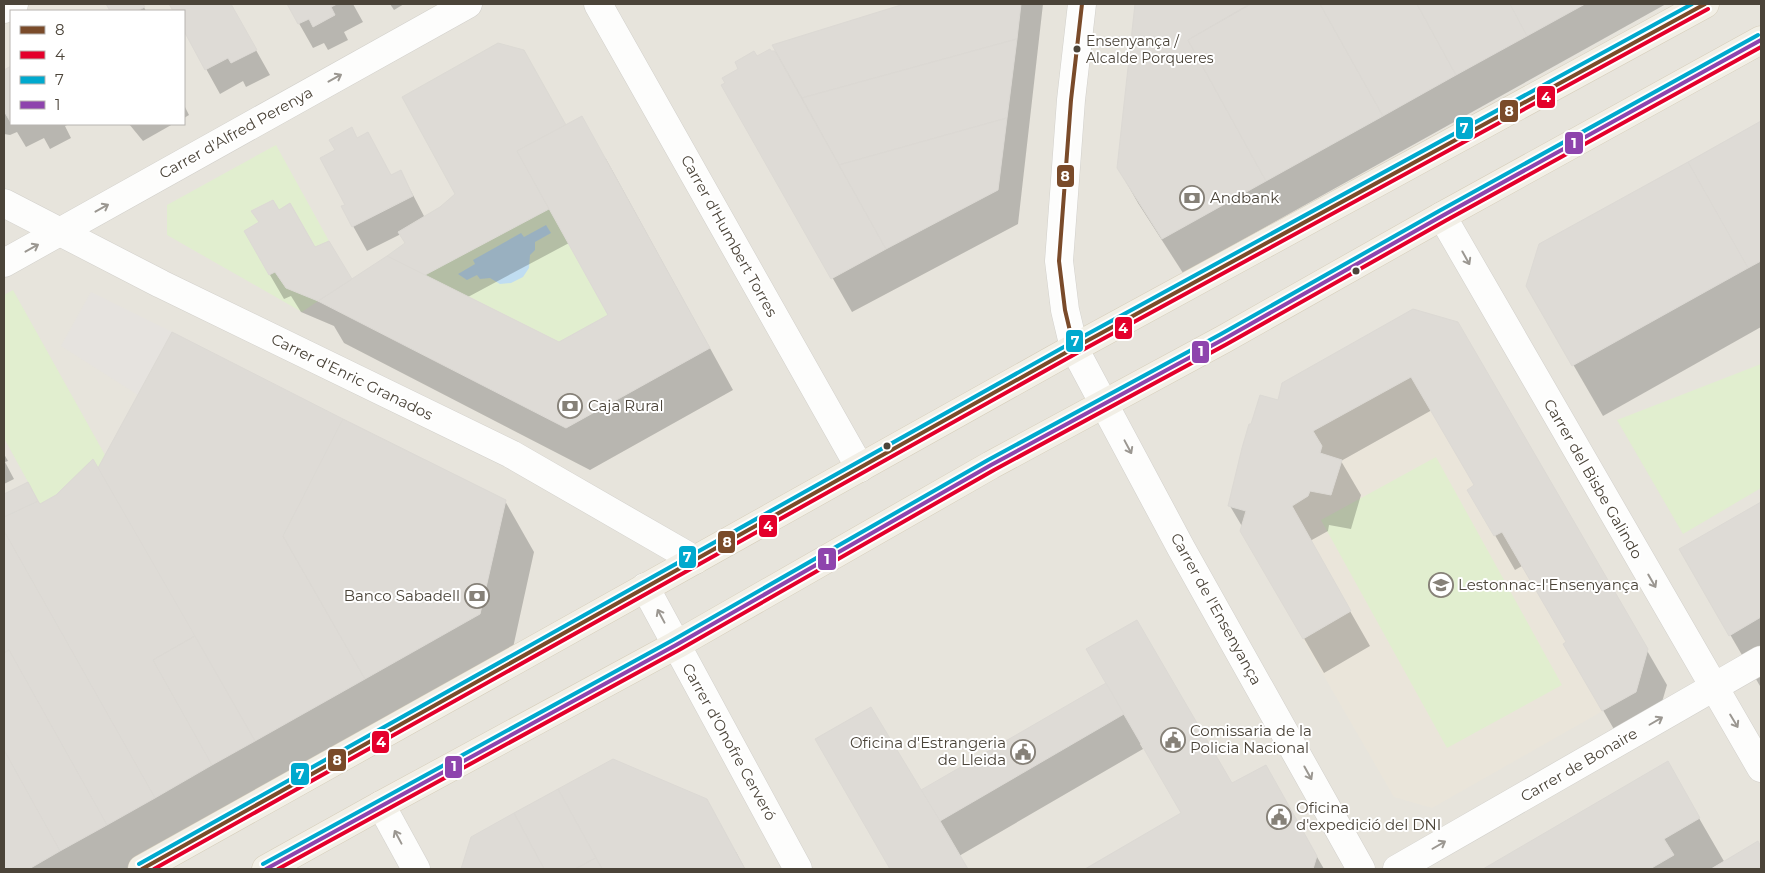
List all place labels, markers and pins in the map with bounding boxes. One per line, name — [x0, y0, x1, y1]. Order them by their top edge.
place label: Ensenyança / Alcalde Porqueres — [1086, 32, 1214, 67]
marker: Ensenyança / Alcalde Porqueres — [1072, 44, 1082, 54]
bank icon: Andbank — [1179, 185, 1205, 211]
place label: Andbank — [1210, 188, 1279, 207]
unlabelled marker — [1351, 266, 1361, 276]
bank icon: Caja Rural — [557, 393, 583, 419]
place label: Caja Rural — [588, 396, 663, 415]
unlabelled marker — [882, 441, 892, 451]
school or university icon: Lestonnac-l'Ensenyança — [1428, 572, 1454, 598]
place label: Lestonnac-l'Ensenyança — [1458, 575, 1639, 594]
bank icon: Banco Sabadell — [464, 583, 490, 609]
place label: Banco Sabadell — [344, 586, 460, 605]
place label: Comissaria de la Policia Nacional — [1190, 721, 1312, 757]
public building icon: Comissaria de la Policia Nacional — [1160, 727, 1186, 753]
place label: Oficina d'Estrangeria de Lleida — [850, 733, 1006, 769]
public building icon: Oficina d'Estrangeria de Lleida — [1010, 739, 1036, 765]
place label: Oficina d'expedició del DNI — [1296, 798, 1441, 834]
public building icon: Oficina d'expedició del DNI — [1266, 804, 1292, 830]

